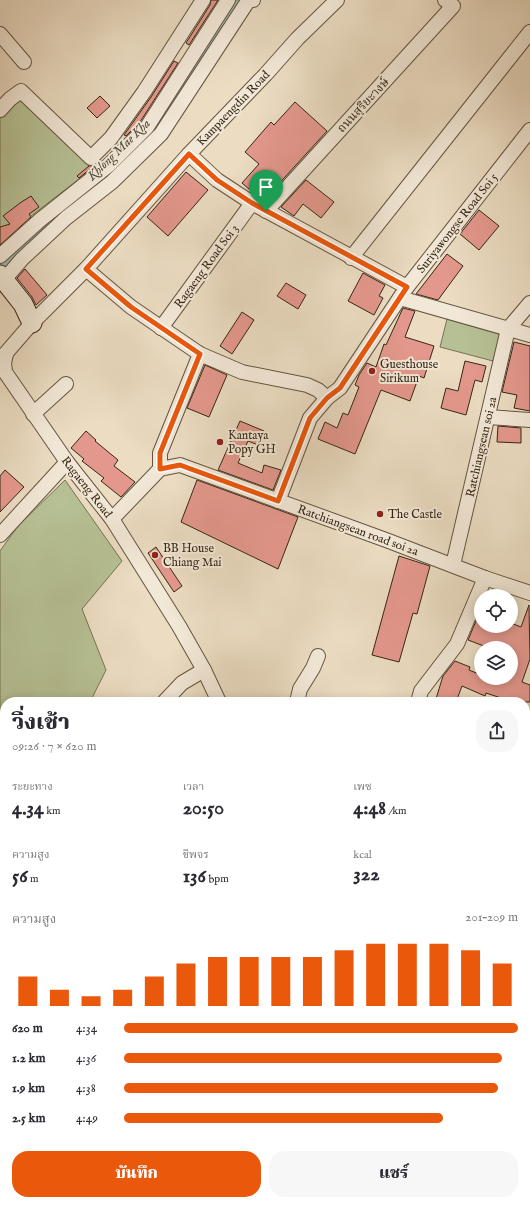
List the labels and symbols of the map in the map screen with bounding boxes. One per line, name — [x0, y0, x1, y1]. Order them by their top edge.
street label: Kampaengdin Road — [194, 67, 274, 150]
street label: ถนนสุริยะางษ์ — [334, 74, 393, 136]
water label: Khlong Mae Kha — [83, 115, 155, 186]
pin — [249, 170, 283, 211]
street label: Suriyawongse Road Soi 5 — [414, 170, 501, 276]
street label: Ragaeng Road Soi 3 — [171, 222, 242, 311]
place label: Guesthouse Sirikum — [380, 357, 439, 386]
marker: Guesthouse Sirikum — [367, 366, 377, 376]
street label: Ratchiangsean soi 2a — [463, 395, 500, 499]
place label: Kantaya Popy GH — [228, 428, 276, 458]
marker: Kantaya Popy GH — [215, 437, 225, 447]
street label: Ragaeng Road — [58, 453, 116, 522]
street label: Ratchiangsean road soi 2a — [295, 502, 421, 560]
place label: The Castle — [388, 507, 443, 522]
marker: The Castle — [375, 509, 385, 519]
place label: BB House Chiang Mai — [163, 541, 222, 570]
marker: BB House Chiang Mai — [150, 550, 160, 560]

